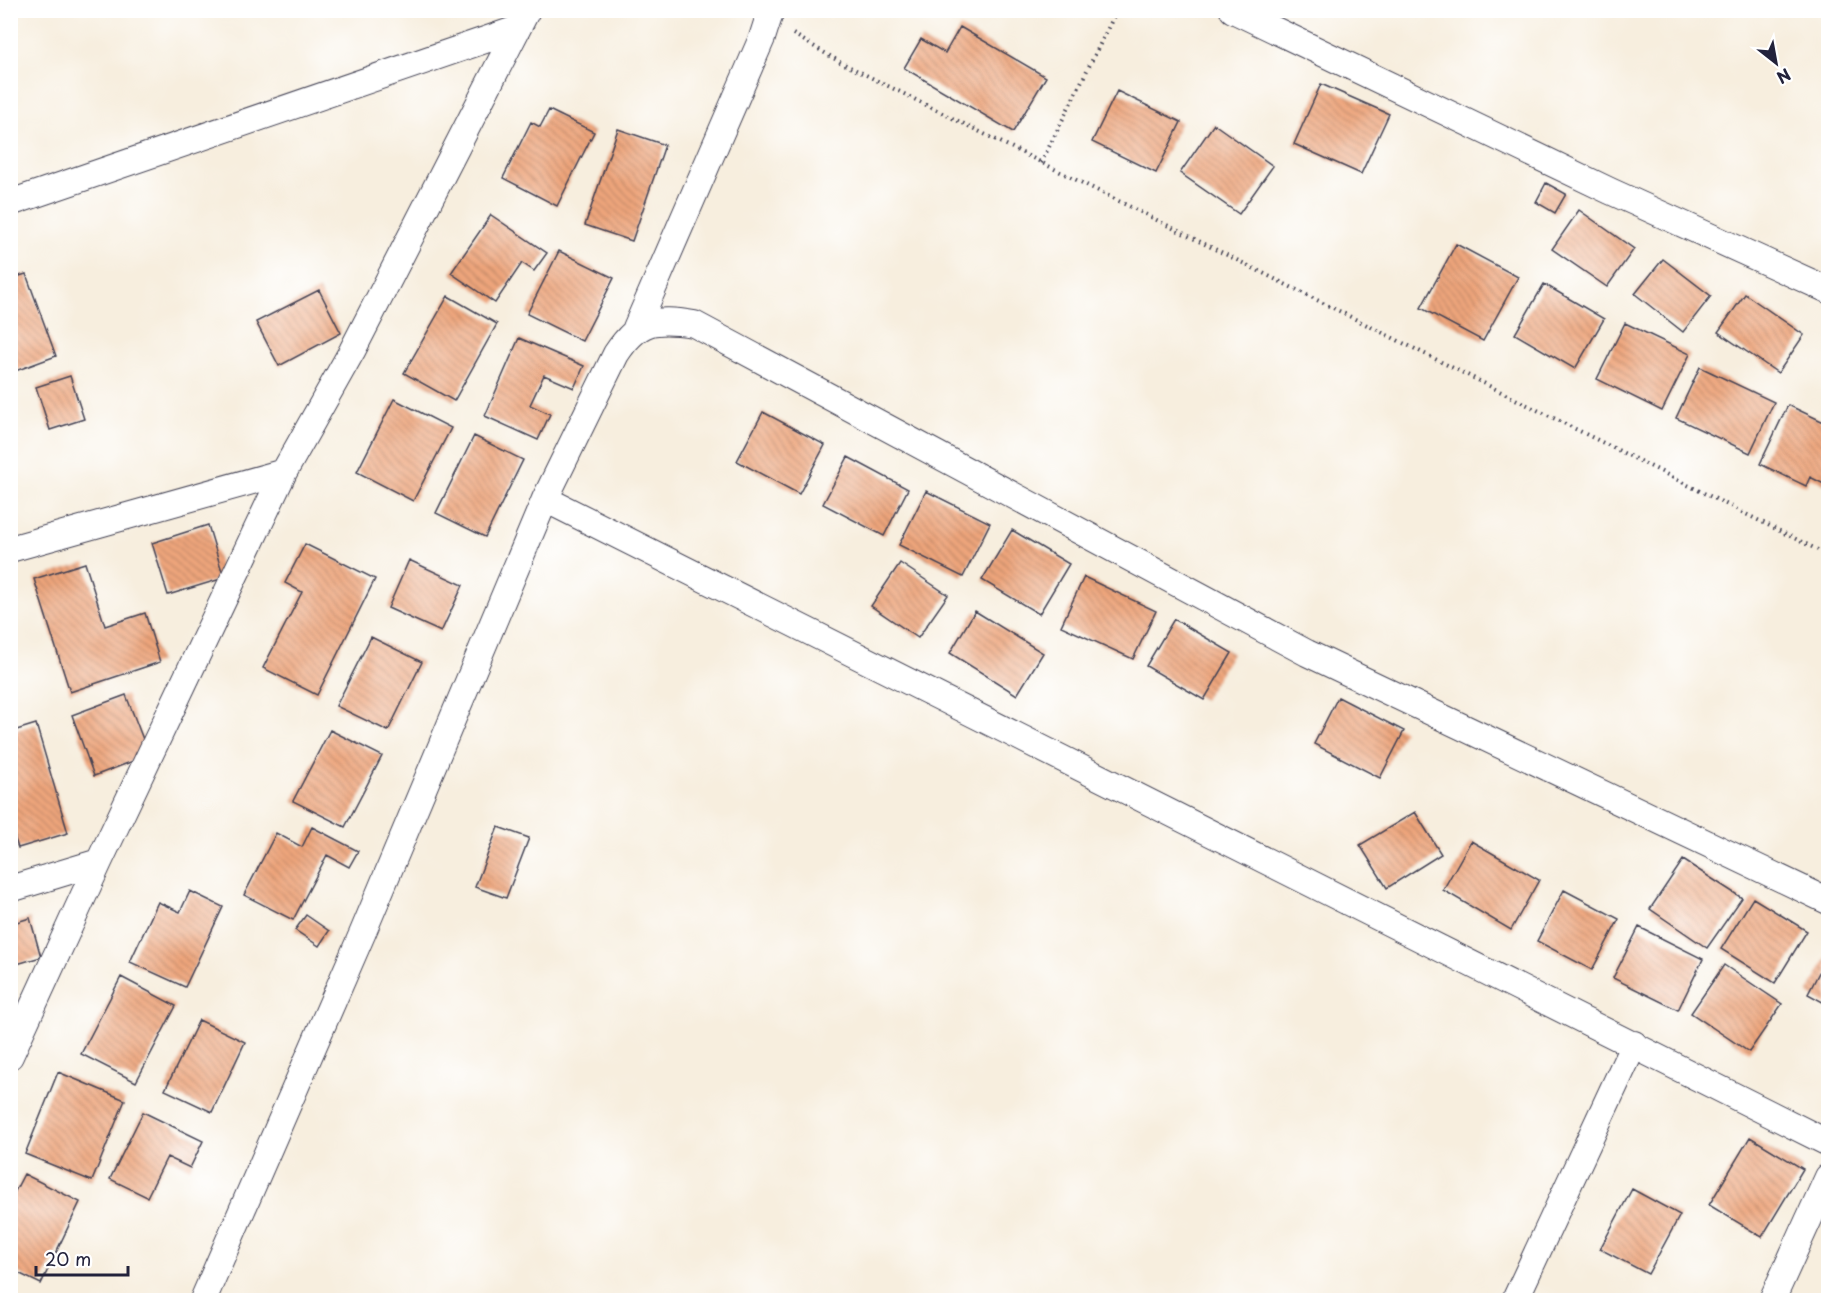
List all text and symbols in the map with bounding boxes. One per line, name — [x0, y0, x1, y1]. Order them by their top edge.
north arrow — [1746, 33, 1806, 93]
text: N — [1773, 63, 1796, 90]
scale bar — [36, 1239, 128, 1277]
text: 20 m — [45, 1245, 91, 1272]

